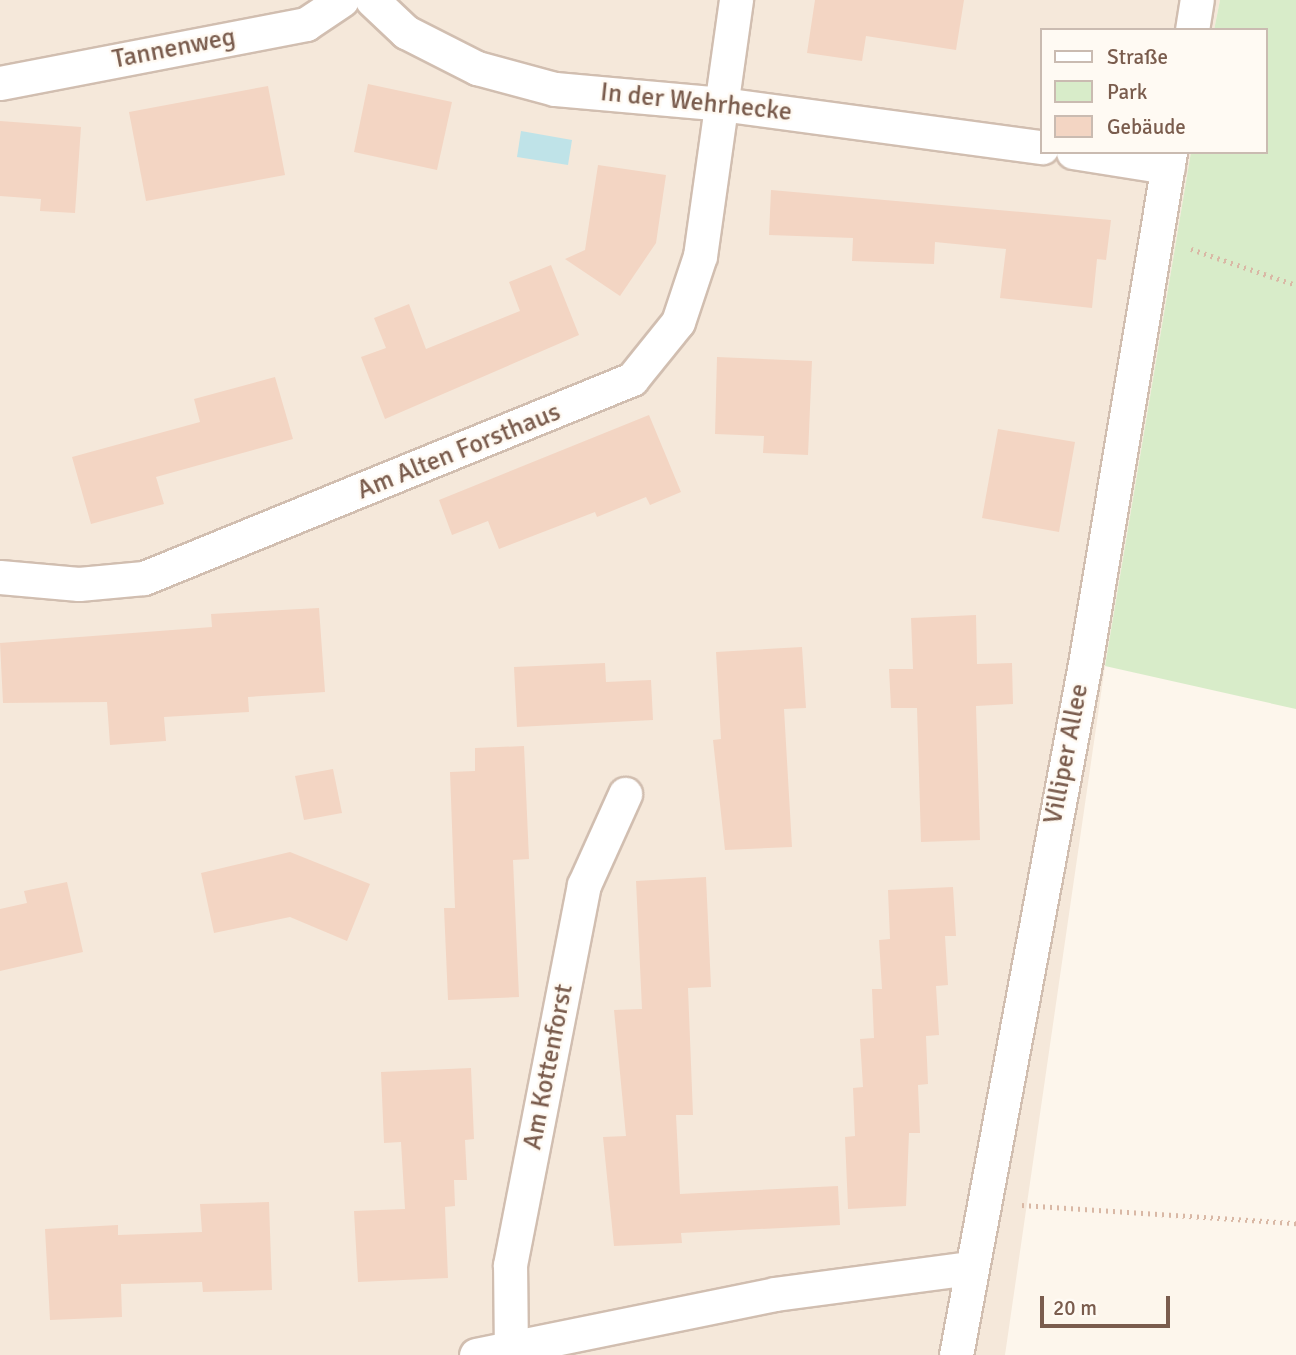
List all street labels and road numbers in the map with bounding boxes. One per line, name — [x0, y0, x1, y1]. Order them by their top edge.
street label: Tannenweg — [110, 22, 238, 76]
street label: In der Wehrhecke — [599, 77, 793, 129]
street label: Am Alten Forsthaus — [353, 397, 565, 507]
street label: Villiper Allee — [1038, 681, 1096, 827]
street label: Am Kottenforst — [518, 982, 580, 1152]

